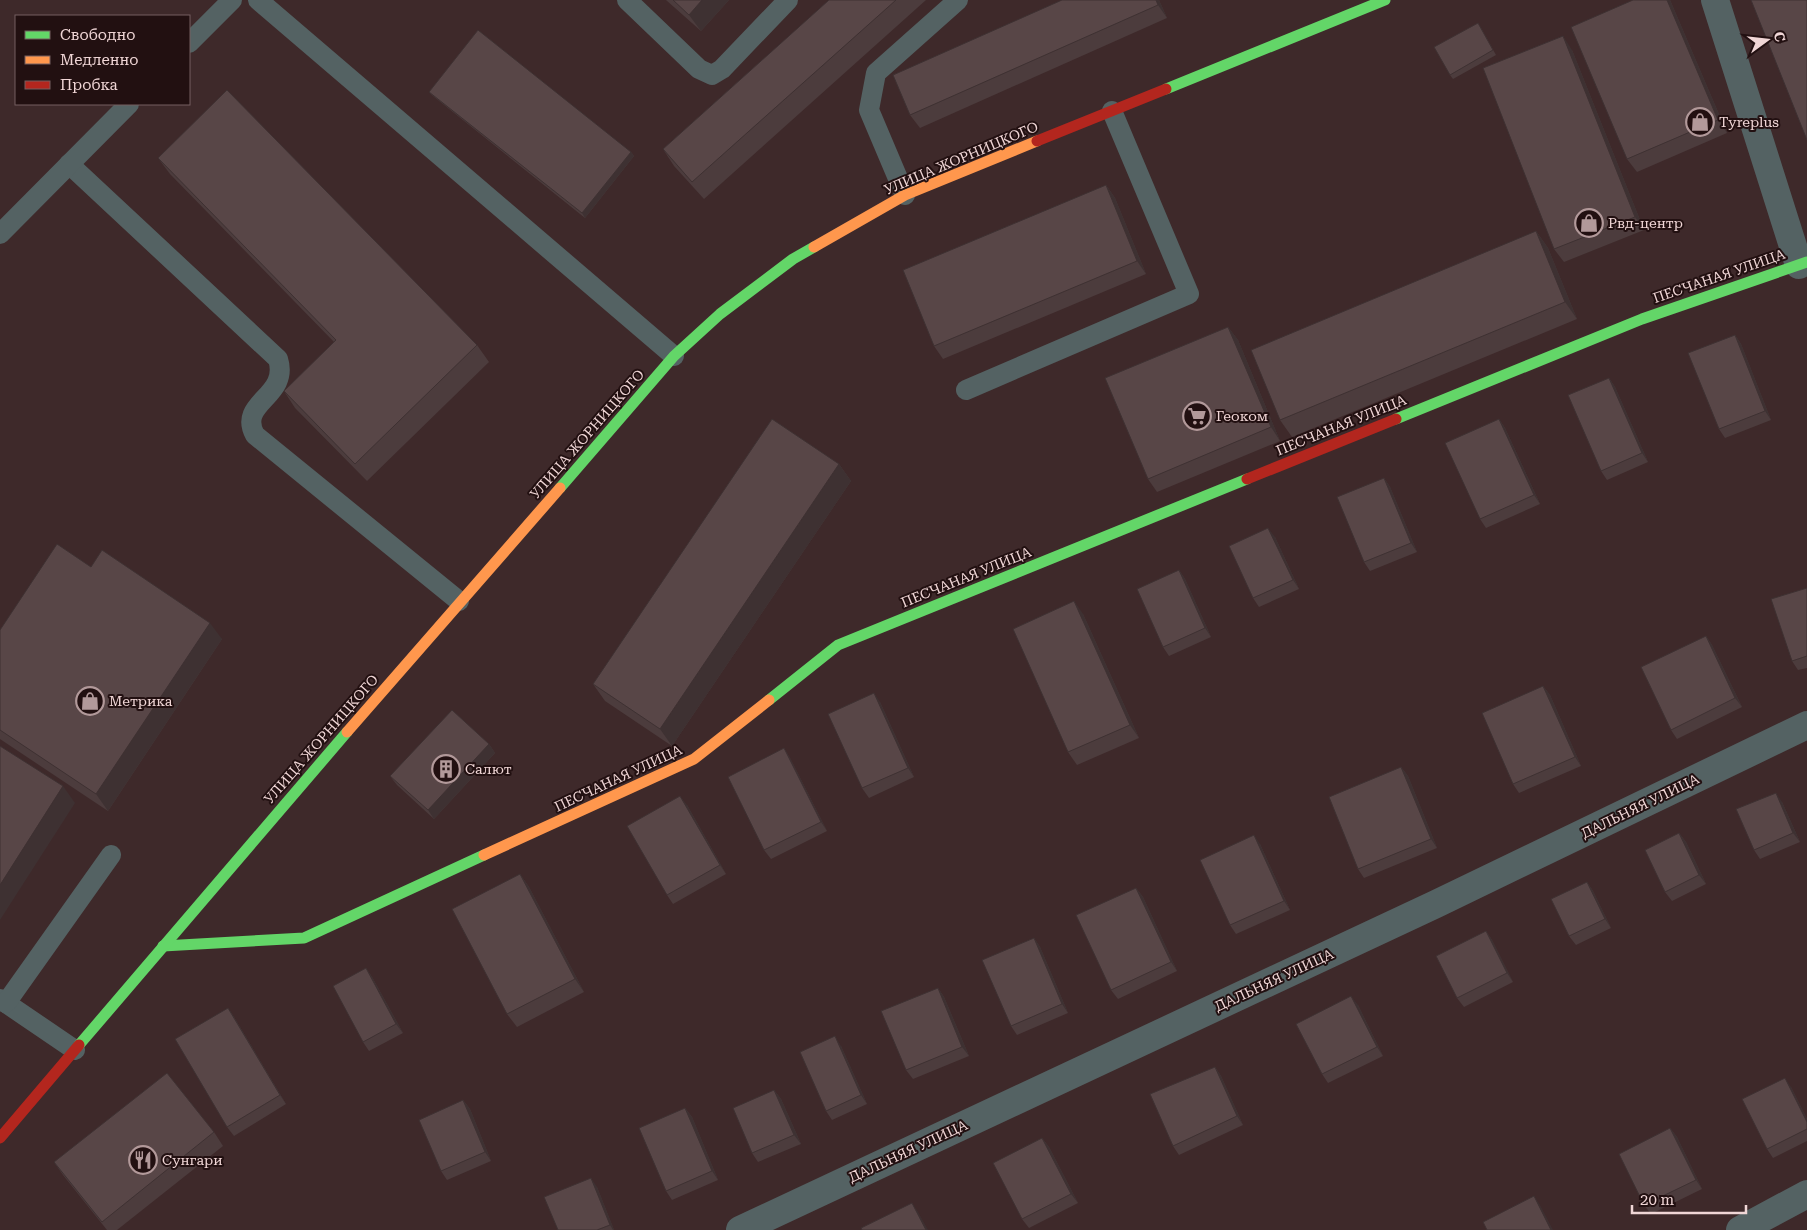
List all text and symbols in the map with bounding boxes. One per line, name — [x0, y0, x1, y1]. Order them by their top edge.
legend — [15, 15, 190, 105]
north arrow — [1742, 15, 1792, 65]
text: Свободно — [60, 26, 135, 44]
text: С — [1771, 30, 1789, 44]
text: Медленно — [60, 51, 139, 69]
text: Пробка — [60, 76, 118, 94]
shop icon: Tyreplus — [1685, 107, 1715, 137]
place label: Tyreplus — [1719, 114, 1779, 130]
street label: УЛИЦА ЖОРНИЦКОГО — [882, 118, 1040, 198]
shop icon: Рвд-центр — [1574, 208, 1604, 238]
place label: Рвд-центр — [1608, 215, 1683, 231]
street label: ПЕСЧАНАЯ УЛИЦА — [1651, 246, 1787, 306]
street label: УЛИЦА ЖОРНИЦКОГО — [527, 366, 647, 502]
street label: ПЕСЧАНАЯ УЛИЦА — [1274, 391, 1409, 458]
supermarket icon: Геоком — [1182, 401, 1212, 431]
place label: Геоком — [1216, 408, 1268, 424]
street label: ПЕСЧАНАЯ УЛИЦА — [899, 543, 1034, 610]
street label: УЛИЦА ЖОРНИЦКОГО — [261, 671, 381, 807]
shop icon: Метрика — [75, 686, 105, 716]
place label: Метрика — [109, 693, 173, 709]
street label: ПЕСЧАНАЯ УЛИЦА — [552, 741, 685, 815]
building icon: Салют — [431, 754, 461, 784]
place label: Салют — [465, 761, 512, 777]
street label: ДАЛЬНЯЯ УЛИЦА — [1578, 770, 1702, 841]
street label: ДАЛЬНЯЯ УЛИЦА — [1212, 945, 1336, 1015]
street label: ДАЛЬНЯЯ УЛИЦА — [846, 1116, 970, 1186]
restaurant icon: Сунгари — [128, 1145, 158, 1175]
place label: Сунгари — [162, 1152, 223, 1168]
scale bar — [1632, 1182, 1746, 1214]
text: 20 m — [1640, 1191, 1675, 1209]

